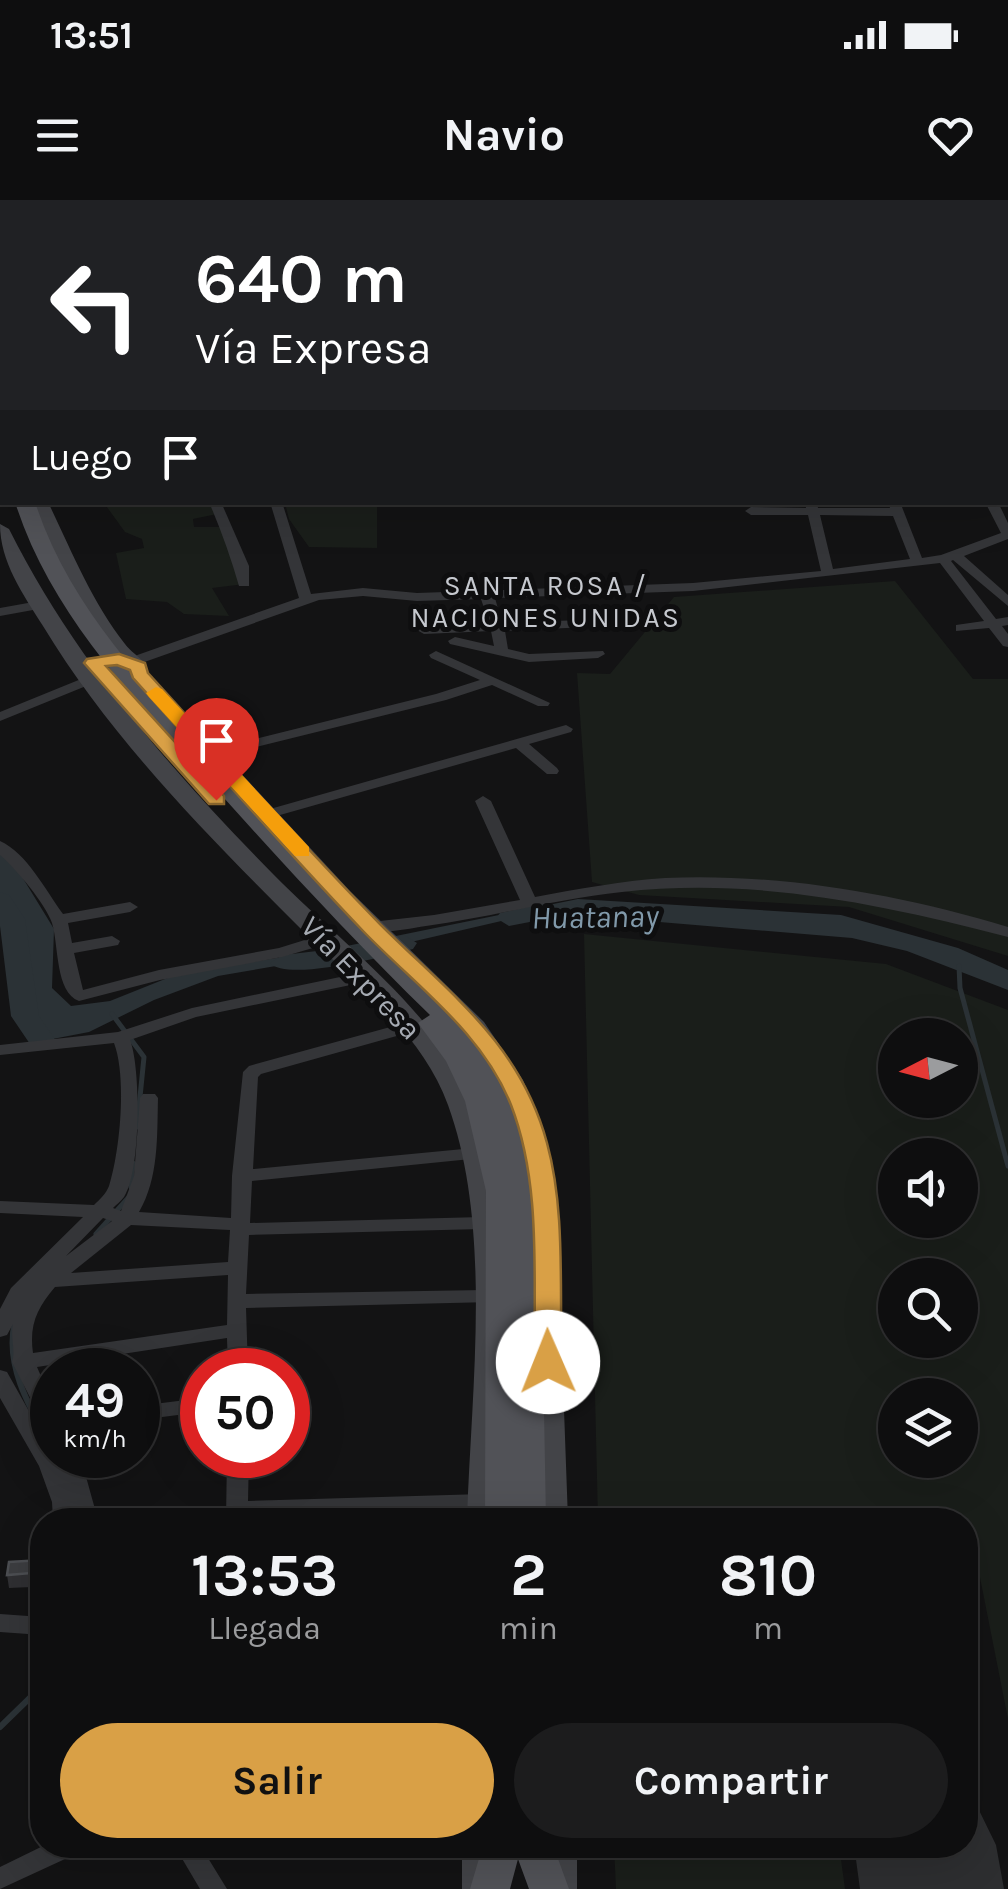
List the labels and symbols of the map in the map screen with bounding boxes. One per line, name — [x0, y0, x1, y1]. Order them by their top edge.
district label: SANTA ROSA / NACIONES UNIDAS — [410, 569, 682, 634]
pin — [174, 698, 259, 801]
water label: Huatanay — [531, 897, 660, 937]
street label: Vía Expresa — [293, 909, 429, 1047]
north arrow — [878, 1018, 978, 1118]
position arrow — [496, 1310, 600, 1414]
speed limit sign: 50 — [180, 1348, 310, 1478]

